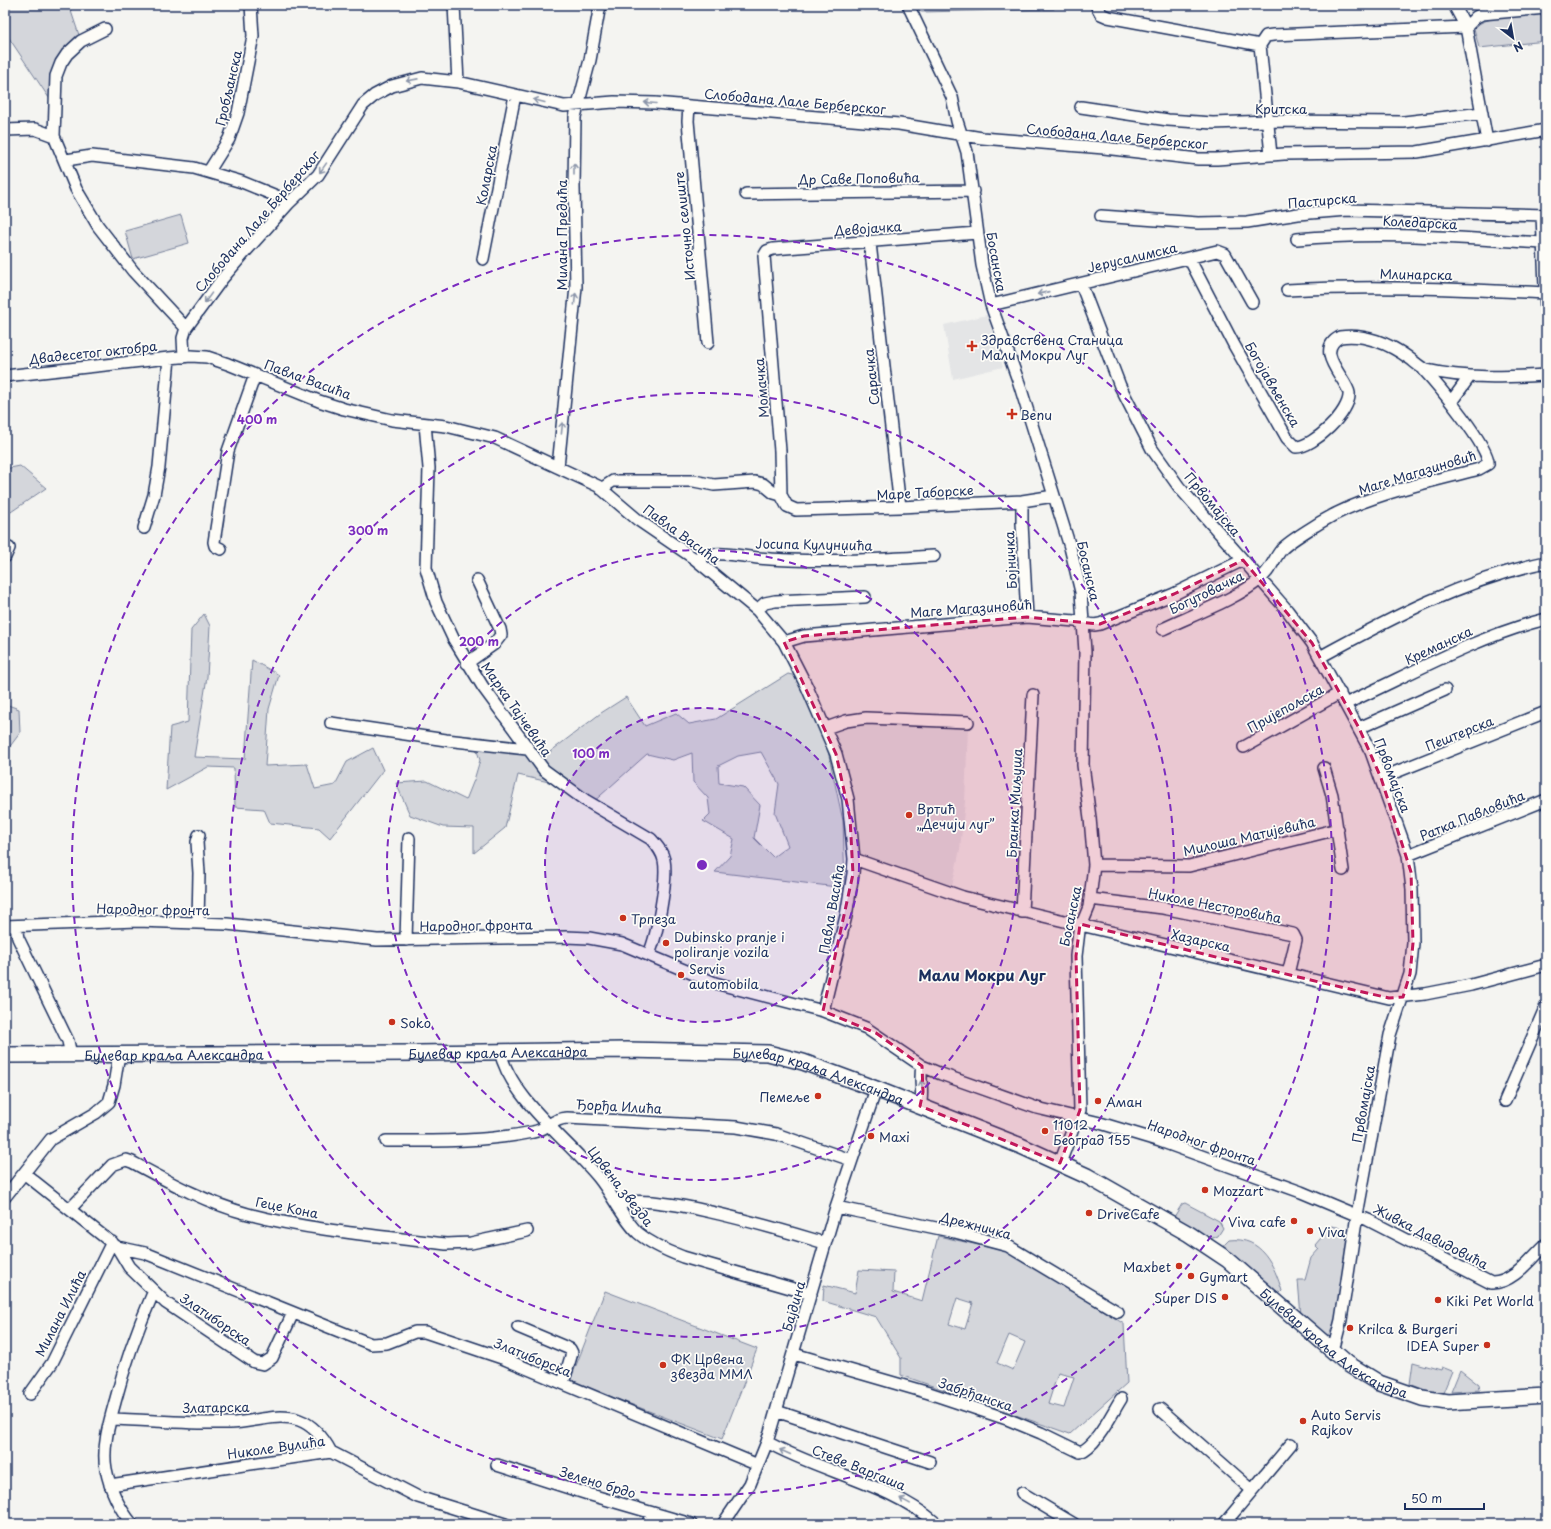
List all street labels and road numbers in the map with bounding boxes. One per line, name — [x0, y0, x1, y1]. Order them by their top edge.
street label: Гробљанска — [210, 47, 246, 128]
street label: Слободана Лале Берберског — [703, 84, 887, 118]
street label: Критска — [1255, 99, 1308, 118]
street label: Слободана Лале Берберског — [1025, 119, 1209, 153]
street label: Коларска — [471, 142, 501, 207]
street label: Слободана Лале Берберског — [190, 146, 324, 296]
street label: Др Саве Поповића — [797, 167, 921, 189]
street label: Источно селиште — [669, 171, 699, 281]
street label: Милана Предића — [552, 179, 571, 290]
street label: Пастирска — [1287, 187, 1358, 212]
street label: Коледарска — [1382, 211, 1459, 233]
street label: Девојачка — [833, 216, 903, 240]
street label: Босанска — [982, 230, 1012, 295]
street label: Јерусалимска — [1085, 237, 1180, 277]
street label: Млинарска — [1379, 264, 1454, 284]
street label: Двадесетог октобра — [27, 336, 159, 368]
street label: Богојављенска — [1241, 338, 1306, 431]
street label: Сарачка — [859, 347, 883, 406]
street label: Павла Васића — [262, 355, 355, 404]
street label: Момачка — [749, 356, 773, 419]
street label: Маге Магазиновић — [1356, 445, 1478, 499]
street label: Првомајска — [1181, 468, 1246, 541]
street label: Маре Таборске — [876, 480, 974, 504]
street label: Павла Васића — [640, 500, 725, 569]
street label: Бојничка — [999, 530, 1021, 589]
street label: Јосипа Кулунџића — [755, 533, 874, 555]
street label: Босанска — [1073, 539, 1105, 604]
street label: Богутовачка — [1165, 565, 1247, 618]
street label: Маге Магазиновић — [909, 594, 1033, 622]
street label: Креманска — [1401, 621, 1476, 669]
street label: Марка Тајчевића — [477, 658, 557, 761]
street label: Пријепољска — [1244, 679, 1327, 737]
street label: Пештерска — [1422, 710, 1497, 755]
street label: Првомајска — [1370, 735, 1416, 816]
street label: Бранка Миљуша — [1002, 748, 1026, 858]
street label: Ратка Павловића — [1417, 785, 1528, 845]
street label: Милоша Матијевића — [1181, 811, 1318, 860]
street label: Павла Васића — [814, 862, 848, 955]
street label: Босанска — [1054, 883, 1086, 948]
street label: Николе Несторовића — [1147, 883, 1284, 927]
street label: Народног фронта — [96, 899, 210, 919]
street label: Народног фронта — [419, 915, 533, 935]
street label: Хазарска — [1170, 924, 1233, 956]
street label: Булевар краља Александра — [408, 1041, 589, 1063]
street label: Булевар краља Александра — [732, 1043, 908, 1109]
street label: Булевар краља Александра — [84, 1044, 265, 1064]
street label: Првомајска — [1347, 1063, 1379, 1144]
street label: Ђорђа Илића — [575, 1094, 663, 1118]
street label: Народног фронта — [1145, 1115, 1259, 1169]
street label: Црвена звезда — [584, 1142, 659, 1231]
street label: Геце Кона — [254, 1192, 321, 1223]
street label: Живка Давидовића — [1370, 1199, 1492, 1274]
street label: Дрежничка — [938, 1206, 1014, 1244]
street label: Милана Илића — [30, 1266, 90, 1360]
street label: Бајдина — [777, 1278, 809, 1333]
street label: Булевар краља Александра — [1256, 1283, 1411, 1402]
street label: Златиборска — [176, 1288, 256, 1350]
street label: Златиборска — [491, 1333, 575, 1381]
street label: Забрђанска — [936, 1372, 1016, 1416]
street label: Златарска — [181, 1397, 251, 1417]
street label: Николе Вулића — [226, 1431, 327, 1463]
street label: Стеве Варгаша — [809, 1440, 910, 1495]
street label: Зелено брдо — [558, 1461, 638, 1503]

